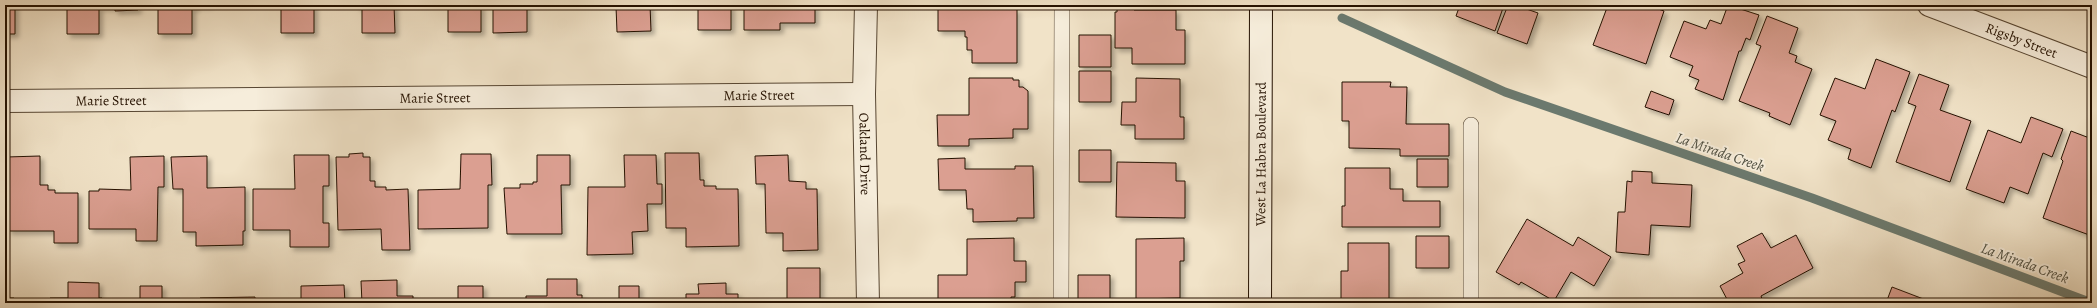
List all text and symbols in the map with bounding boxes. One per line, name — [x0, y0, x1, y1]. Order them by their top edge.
street label: Rigsby Street — [1983, 18, 2060, 63]
street label: West La Habra Boulevard — [1251, 81, 1271, 227]
street label: Marie Street — [723, 86, 795, 105]
street label: Marie Street — [399, 88, 471, 108]
street label: Marie Street — [75, 91, 147, 110]
street label: Oakland Drive — [854, 112, 875, 195]
water label: La Mirada Creek — [1673, 128, 1767, 177]
water label: La Mirada Creek — [1978, 238, 2072, 288]

